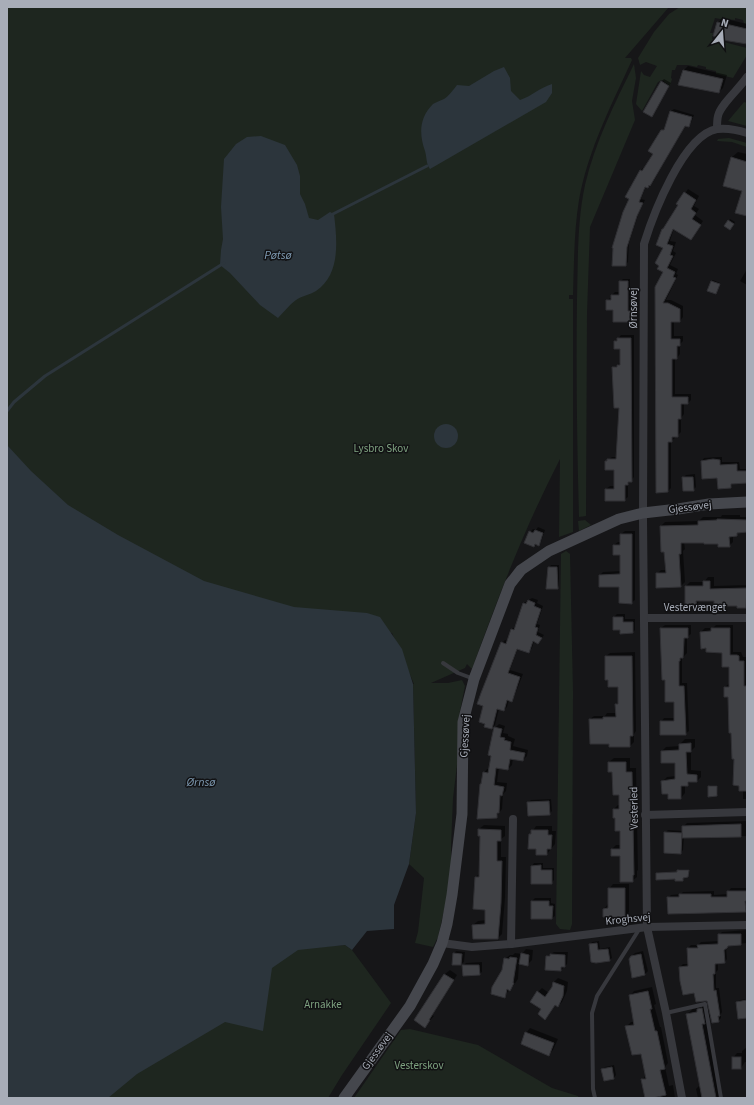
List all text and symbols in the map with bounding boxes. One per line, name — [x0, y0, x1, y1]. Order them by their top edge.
north arrow — [702, 12, 742, 52]
text: N — [719, 15, 730, 31]
water label: Pøtsø — [264, 247, 293, 264]
street label: Ørnsøvej — [626, 288, 641, 328]
park label: Lysbro Skov — [354, 441, 408, 456]
street label: Gjessøvej — [668, 497, 712, 517]
street label: Vestervænget — [664, 600, 726, 615]
street label: Gjessøvej — [456, 714, 474, 758]
water label: Ørnsø — [185, 774, 216, 791]
street label: Vesterled — [626, 787, 642, 829]
street label: Kroghsvej — [605, 909, 651, 929]
park label: Arnakke — [304, 997, 342, 1012]
street label: Gjessøvej — [358, 1029, 396, 1073]
park label: Vesterskov — [394, 1058, 444, 1073]

